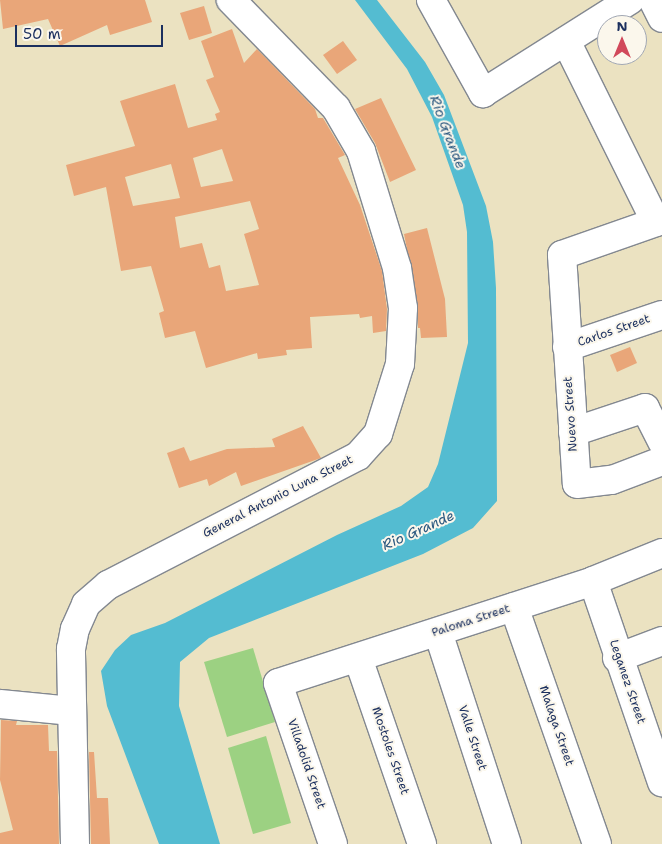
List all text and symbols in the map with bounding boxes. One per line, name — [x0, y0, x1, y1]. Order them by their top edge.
scale bar — [18, 15, 165, 47]
north arrow — [597, 15, 647, 65]
text: N — [616, 17, 628, 35]
text: 50 m — [23, 24, 61, 44]
water label: Rio Grande — [426, 93, 470, 171]
street label: Carlos Street — [576, 312, 652, 350]
street label: Nuevo Street — [561, 376, 581, 452]
street label: General Antonio Luna Street — [201, 453, 355, 541]
water label: Rio Grande — [379, 507, 457, 553]
street label: Paloma Street — [430, 602, 512, 640]
street label: Leganez Street — [606, 638, 648, 726]
street label: Malaga Street — [536, 684, 576, 768]
street label: Valle Street — [455, 704, 489, 772]
street label: Mostoles Street — [368, 705, 412, 797]
street label: Villadolid Street — [284, 717, 328, 811]

